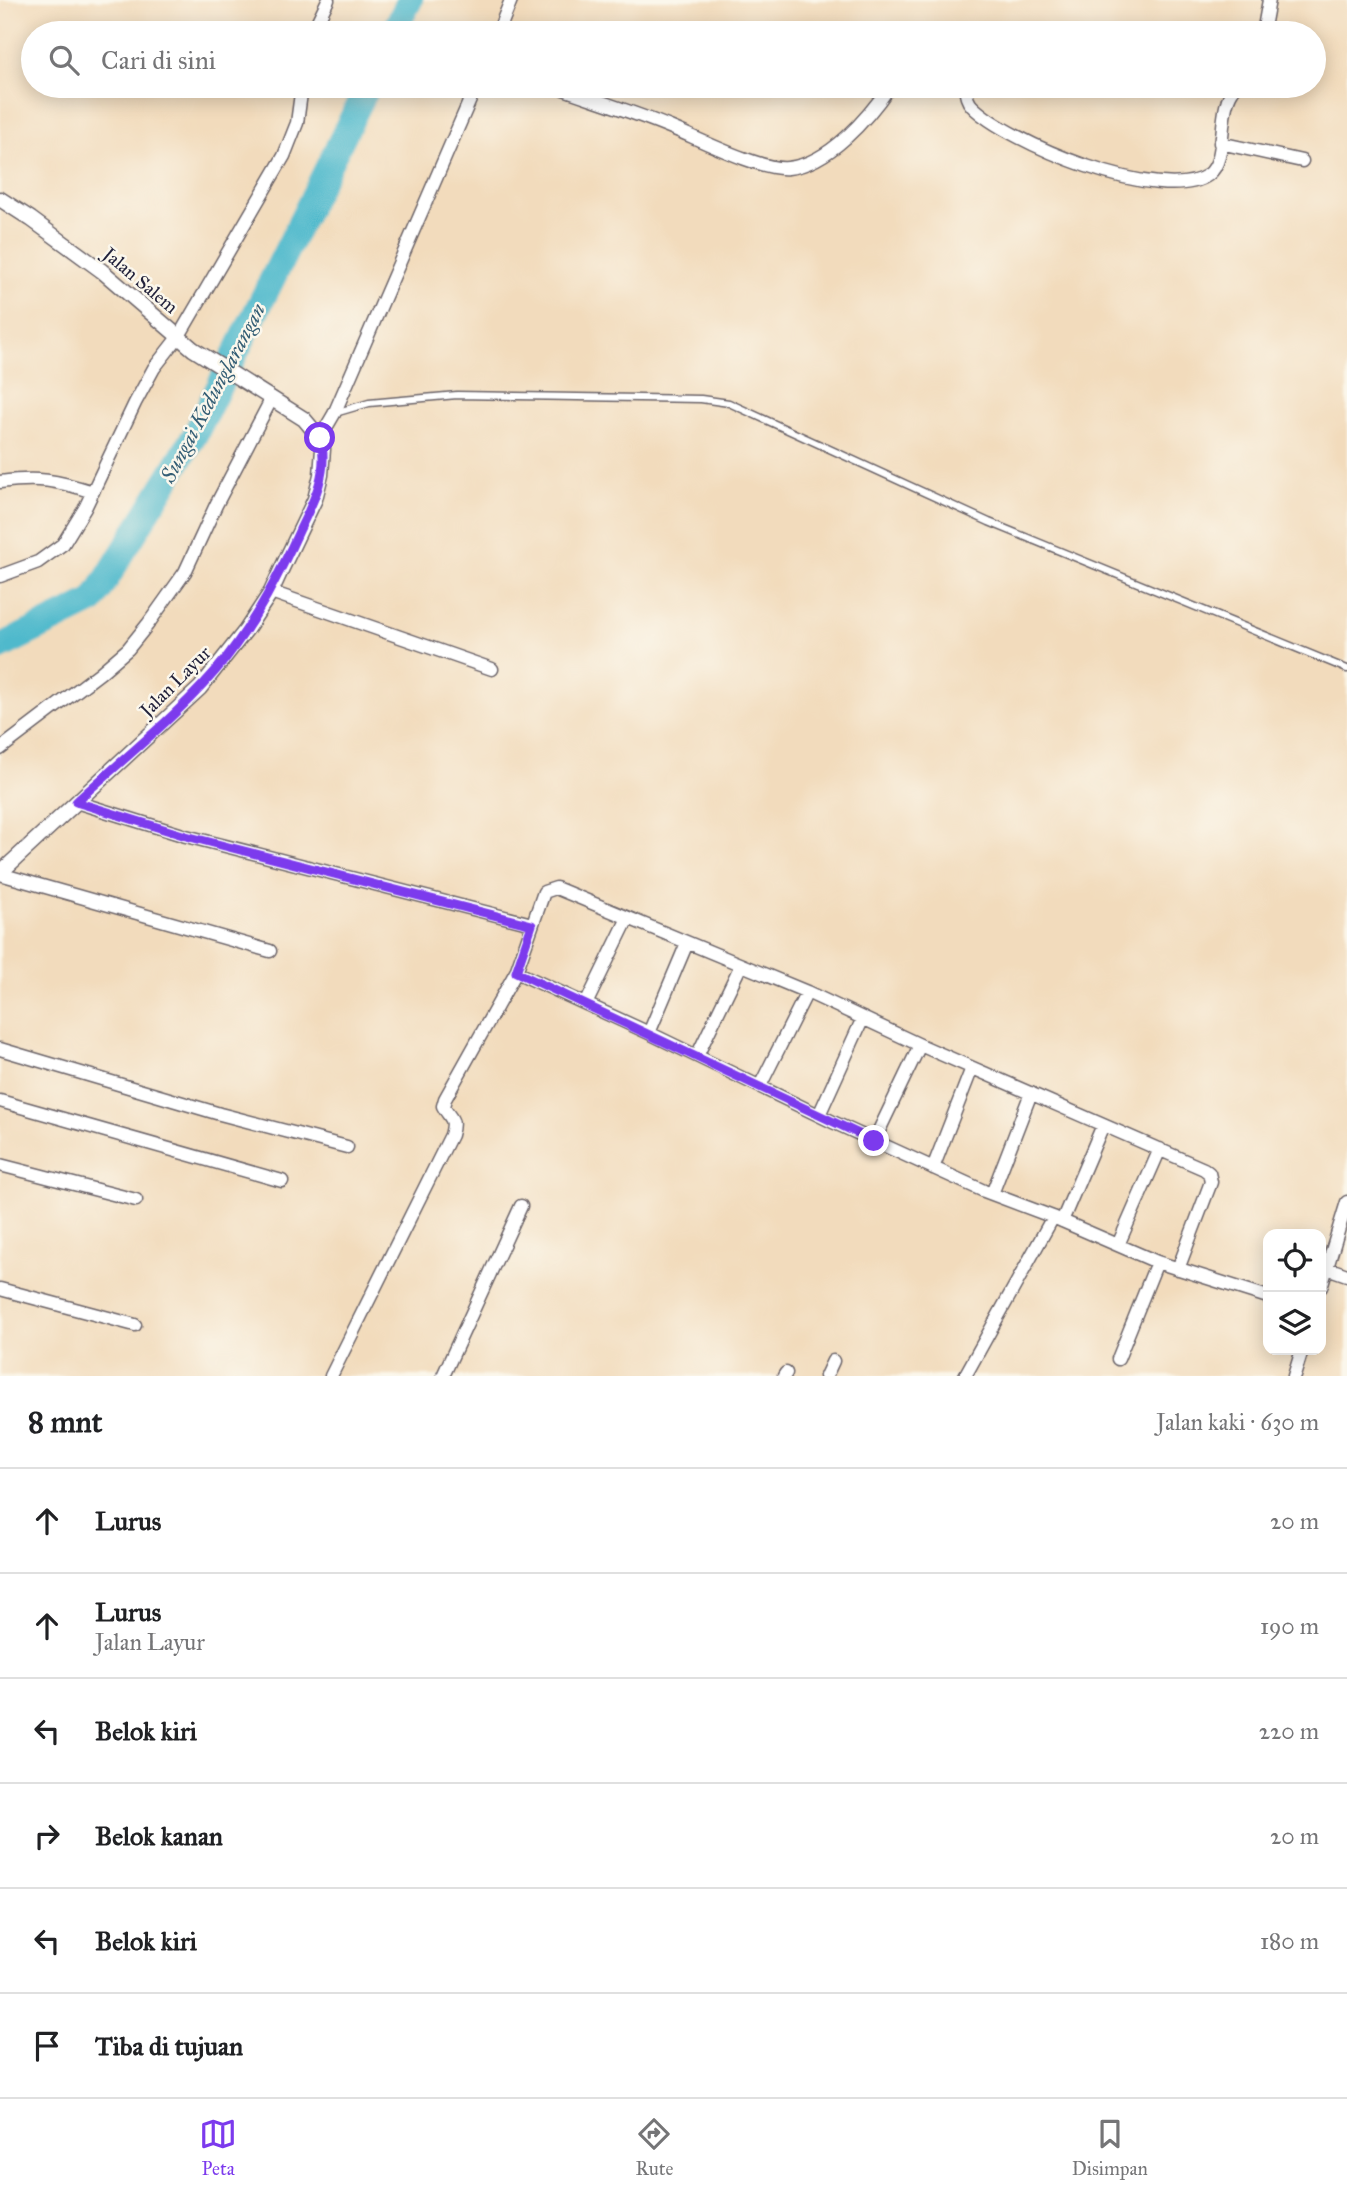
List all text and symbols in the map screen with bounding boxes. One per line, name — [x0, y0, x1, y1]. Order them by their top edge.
search box — [21, 21, 1326, 98]
icon: search — [45, 41, 83, 79]
text: Cari di sini — [101, 44, 216, 76]
street label: Jalan Salem — [96, 241, 183, 319]
water label: Sungai Kedunglarangan — [154, 299, 271, 488]
route start — [304, 422, 335, 453]
street label: Jalan Layur — [134, 641, 217, 724]
route end — [858, 1125, 889, 1156]
map controls — [1263, 1229, 1326, 1355]
button: locate — [1263, 1229, 1326, 1292]
button: layers — [1263, 1292, 1326, 1355]
text: 8 mnt — [28, 1404, 102, 1440]
text: Jalan kaki · 630 m — [1156, 1408, 1319, 1436]
icon: ahead — [28, 1502, 66, 1540]
text: Lurus — [95, 1505, 161, 1537]
text: 20 m — [1270, 1507, 1319, 1535]
text: Lurus — [95, 1596, 161, 1628]
icon: ahead — [28, 1607, 66, 1645]
text: 190 m — [1260, 1612, 1319, 1640]
text: Jalan Layur — [95, 1628, 205, 1656]
icon: left — [28, 1712, 66, 1750]
text: Belok kiri — [95, 1715, 197, 1747]
text: 220 m — [1259, 1717, 1319, 1745]
icon: right — [28, 1817, 66, 1855]
text: Belok kanan — [95, 1820, 223, 1852]
text: 20 m — [1270, 1822, 1319, 1850]
icon: left — [28, 1922, 66, 1960]
text: Belok kiri — [95, 1925, 197, 1957]
text: 180 m — [1260, 1927, 1319, 1955]
icon: arrive — [28, 2027, 66, 2065]
text: Tiba di tujuan — [95, 2030, 243, 2062]
tab: Peta — [199, 2115, 237, 2180]
tab: Rute — [635, 2115, 673, 2180]
tab: Disimpan — [1072, 2115, 1148, 2180]

